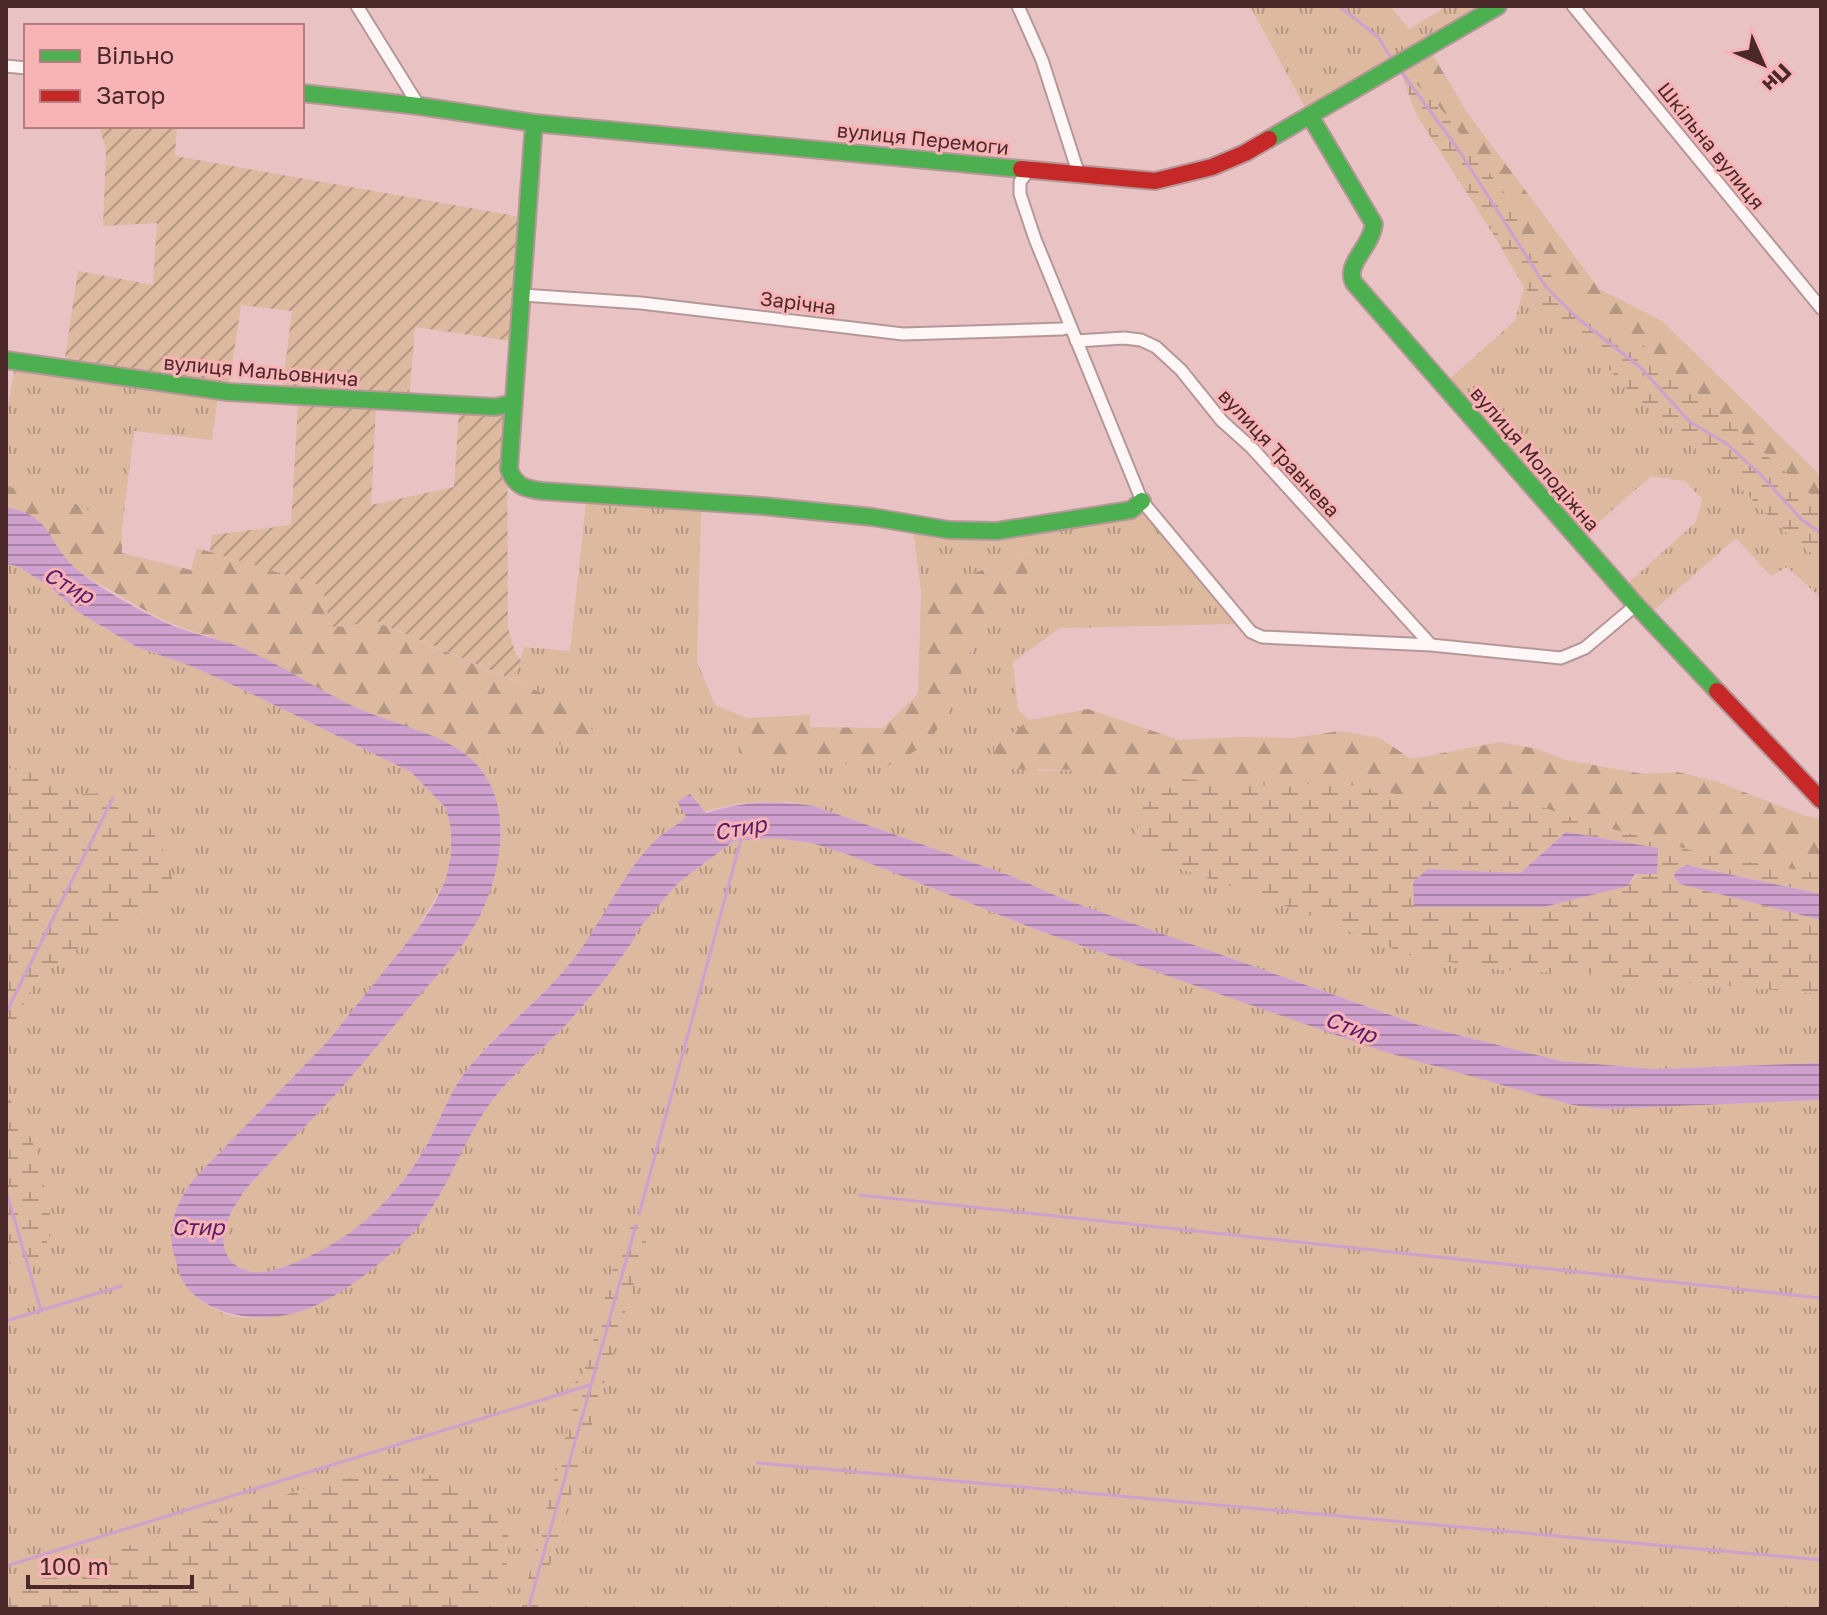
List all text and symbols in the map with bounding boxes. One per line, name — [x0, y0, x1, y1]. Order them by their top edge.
legend — [24, 24, 304, 128]
north arrow — [1723, 24, 1803, 104]
text: Вільно — [96, 40, 174, 69]
text: Пн — [1757, 58, 1798, 99]
street label: Шкільна вулиця — [1653, 77, 1770, 214]
text: Затор — [96, 80, 165, 109]
street label: вулиця Перемоги — [836, 117, 1010, 159]
street label: Зарічна — [759, 285, 837, 319]
street label: вулиця Мальовнича — [163, 350, 360, 390]
street label: вулиця Молодіжна — [1466, 381, 1605, 536]
street label: вулиця Травнева — [1214, 383, 1345, 521]
water label: Стир — [40, 560, 100, 610]
water label: Стир — [712, 809, 770, 845]
water label: Стир — [1322, 1005, 1382, 1049]
water label: Стир — [172, 1213, 226, 1240]
scale bar — [28, 1539, 192, 1589]
text: 100 m — [40, 1551, 109, 1580]

